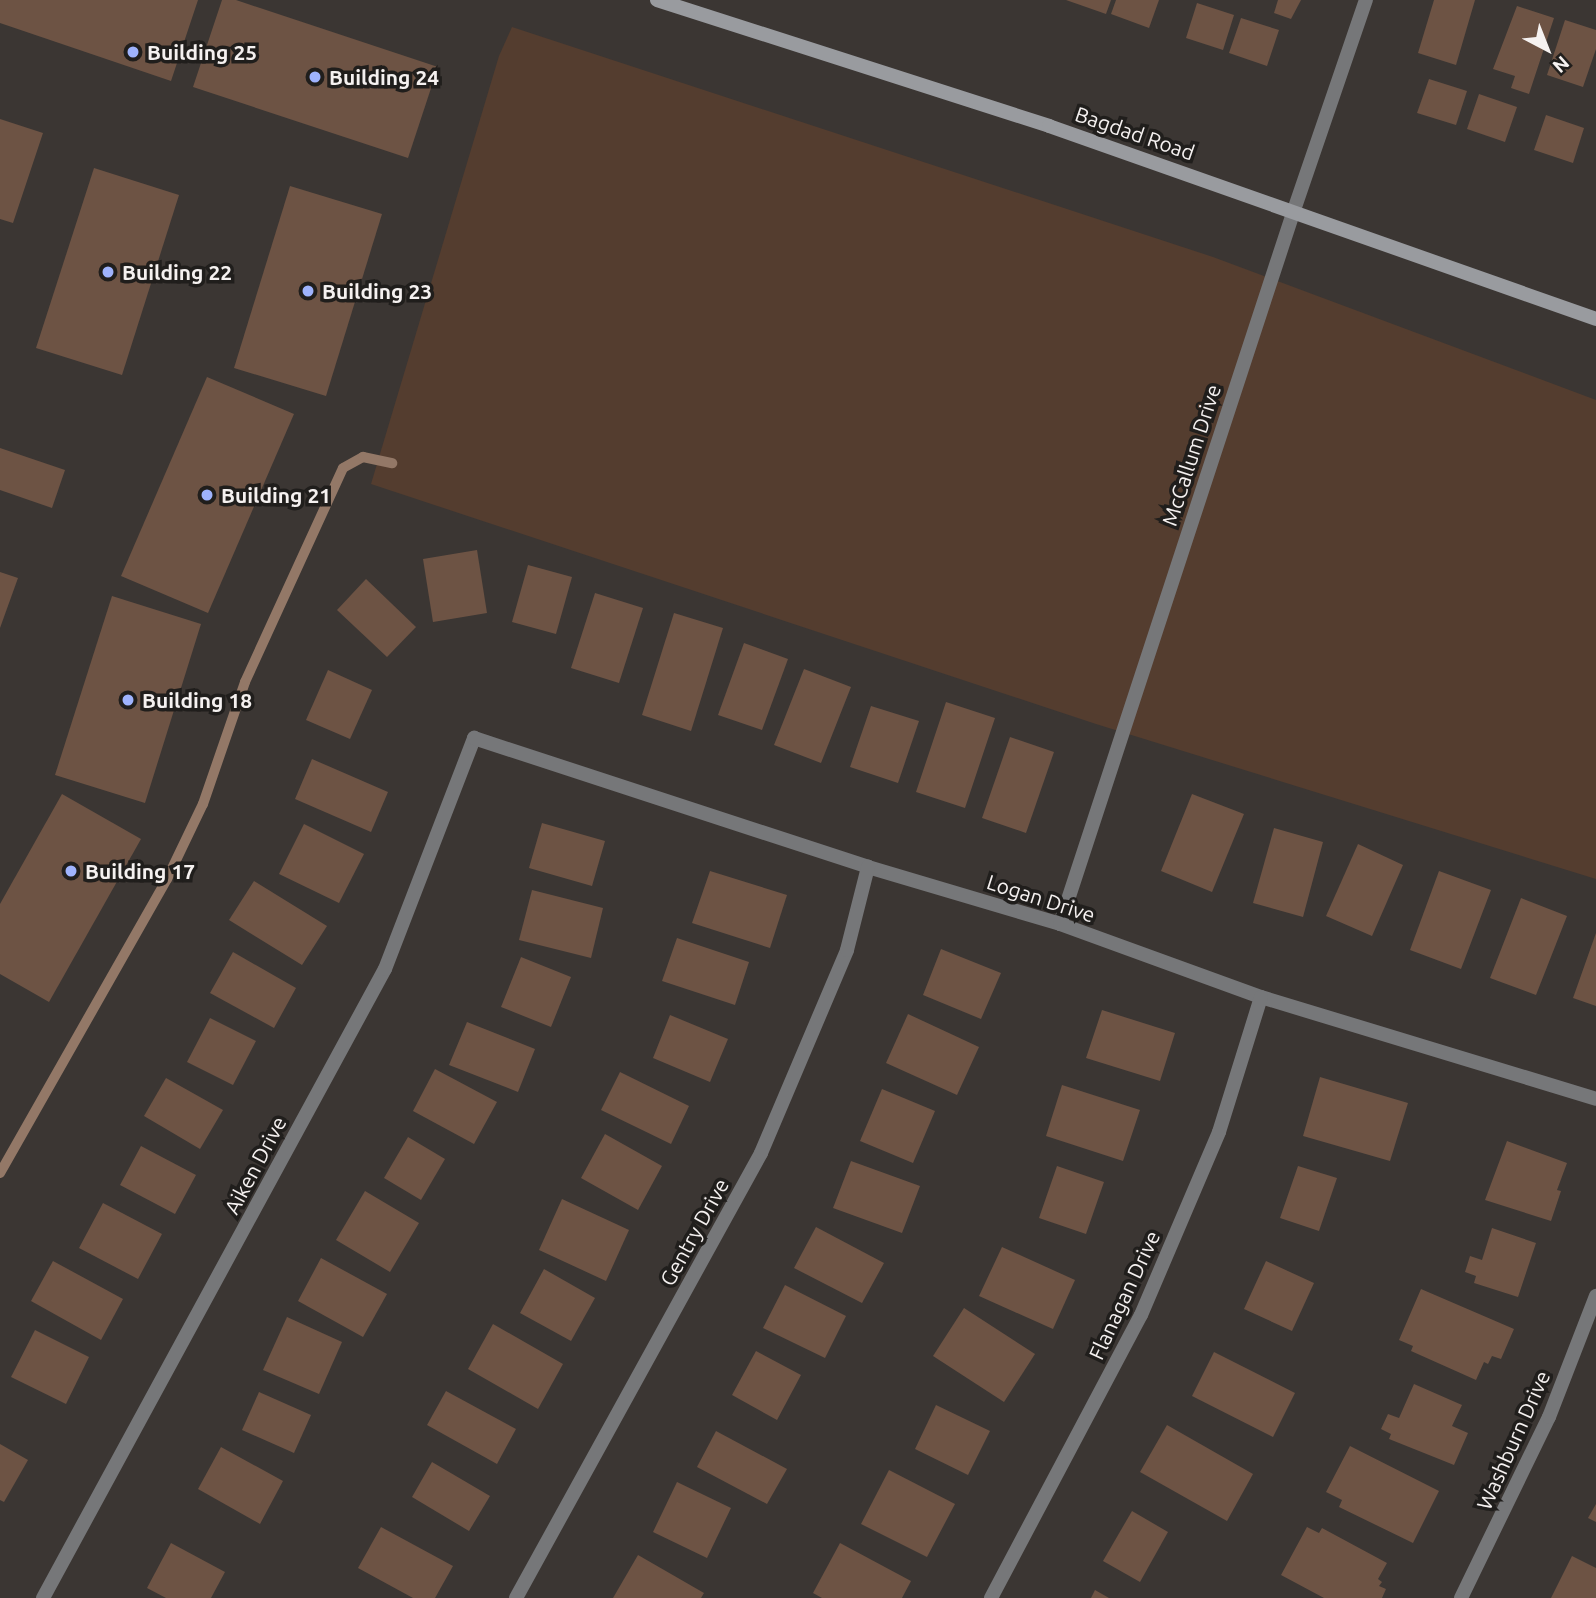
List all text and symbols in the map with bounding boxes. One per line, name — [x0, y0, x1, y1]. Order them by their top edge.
north arrow — [1512, 14, 1582, 84]
place label: Building 25 — [147, 39, 257, 65]
marker: Building 25 — [125, 44, 141, 60]
text: N — [1548, 52, 1574, 78]
place label: Building 24 — [329, 64, 439, 90]
marker: Building 24 — [307, 69, 323, 85]
street label: Bagdad Road — [1072, 101, 1198, 165]
place label: Building 22 — [122, 259, 232, 285]
marker: Building 22 — [100, 264, 116, 280]
place label: Building 23 — [322, 278, 432, 304]
marker: Building 23 — [300, 283, 316, 299]
street label: McCallum Drive — [1156, 381, 1226, 529]
place label: Building 21 — [221, 482, 331, 508]
marker: Building 21 — [199, 487, 215, 503]
place label: Building 18 — [142, 687, 252, 713]
marker: Building 18 — [120, 692, 136, 708]
place label: Building 17 — [85, 858, 195, 884]
marker: Building 17 — [63, 863, 79, 879]
street label: Logan Drive — [984, 869, 1098, 927]
street label: Aiken Drive — [219, 1112, 291, 1218]
street label: Gentry Drive — [654, 1174, 734, 1290]
street label: Flanagan Drive — [1083, 1226, 1165, 1364]
street label: Washburn Drive — [1471, 1367, 1555, 1513]

